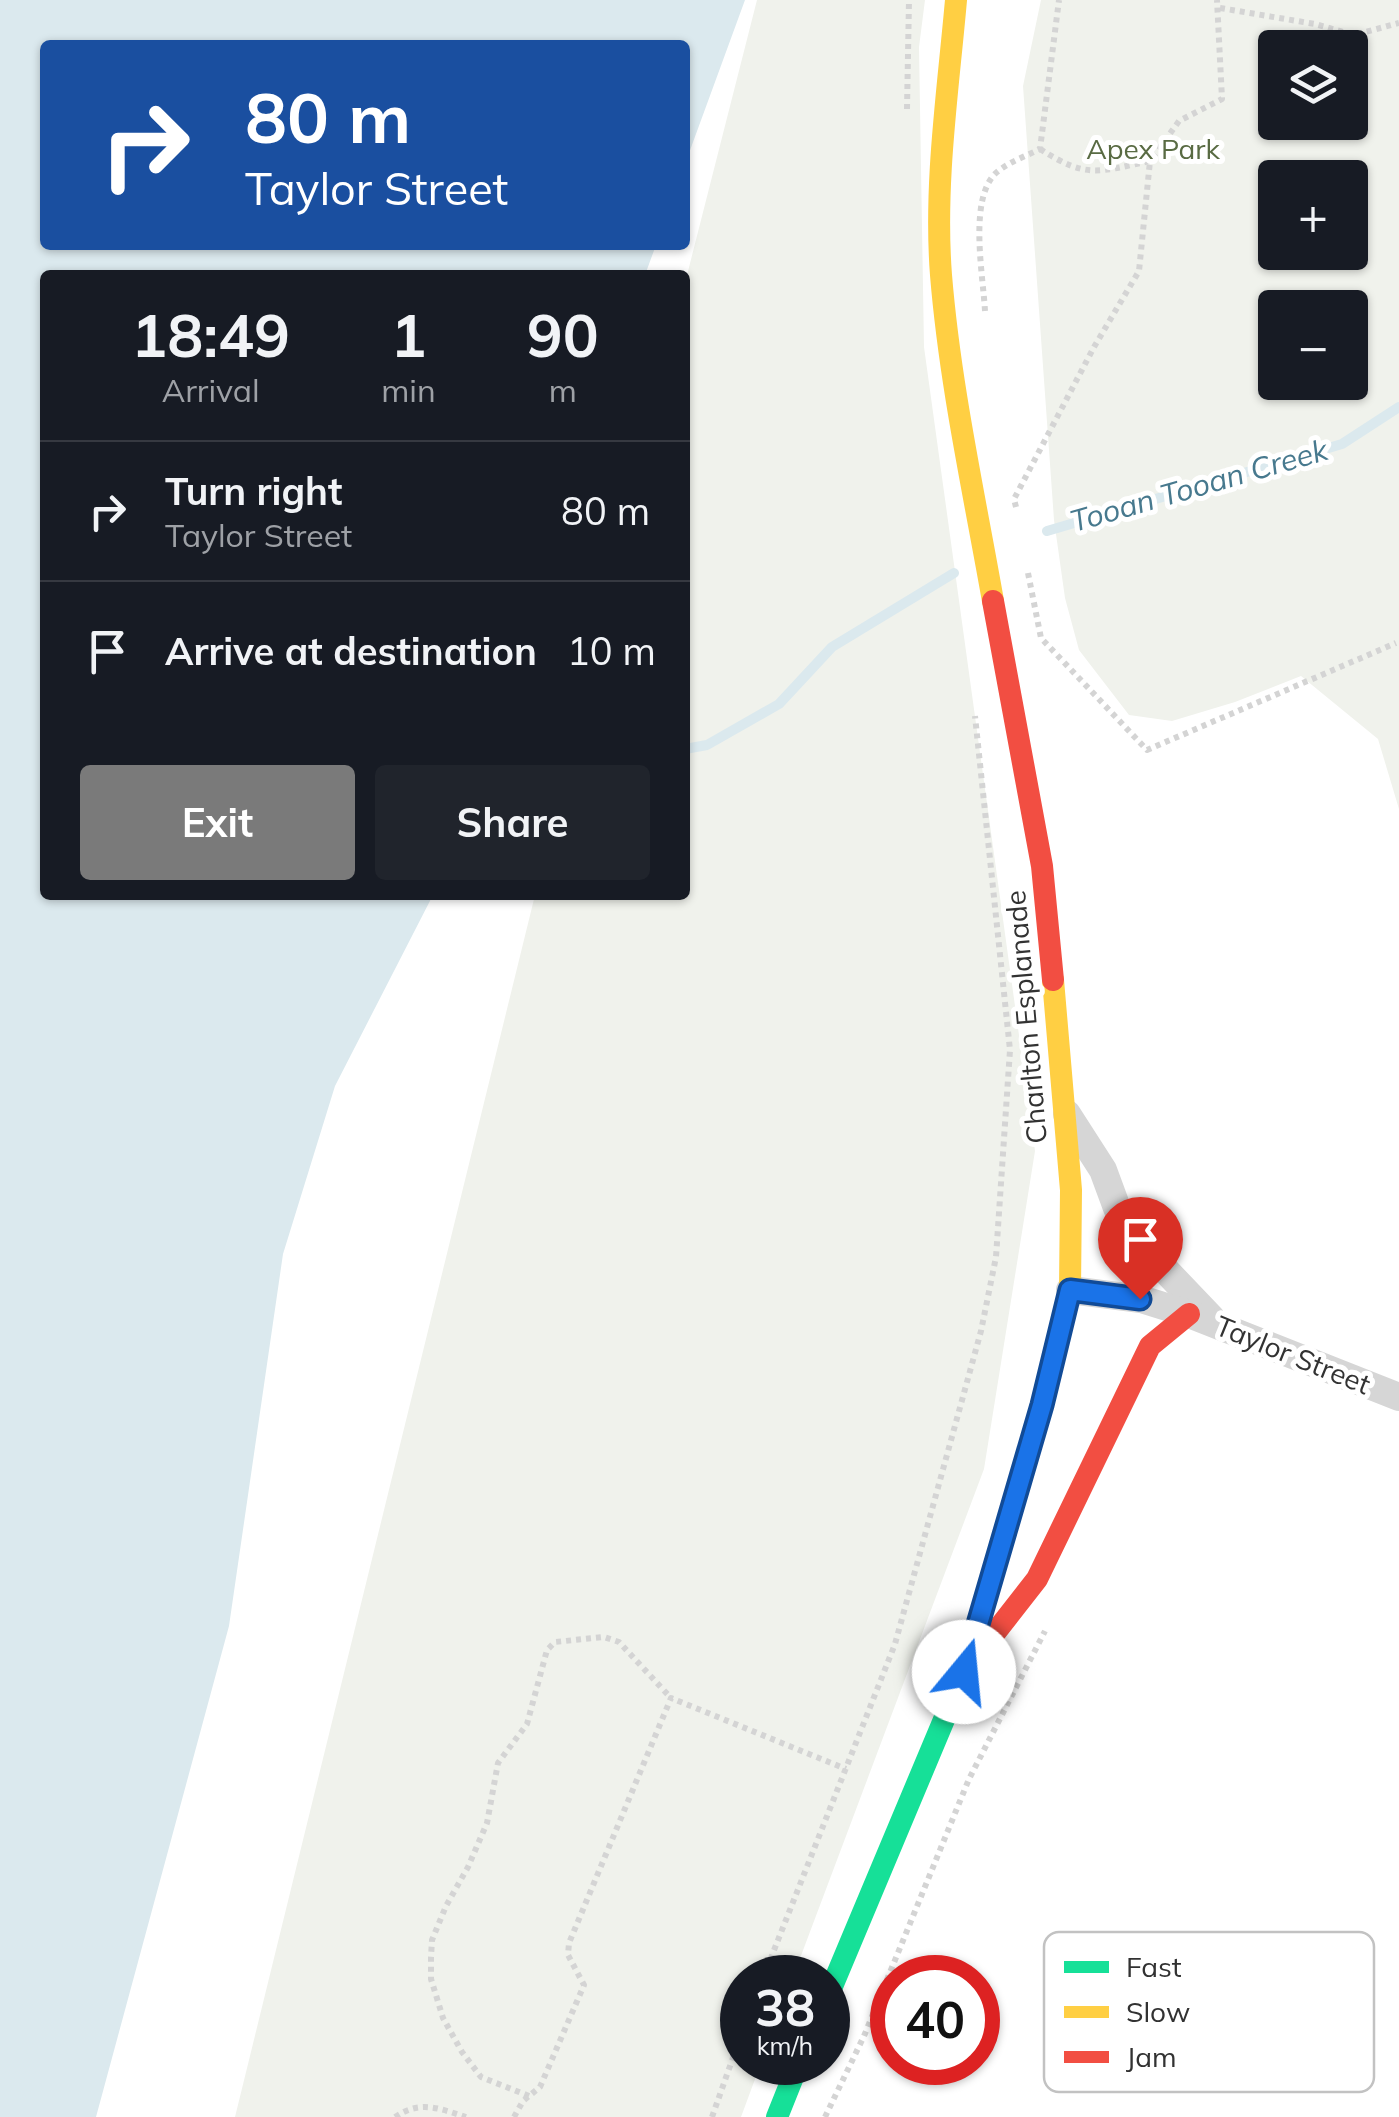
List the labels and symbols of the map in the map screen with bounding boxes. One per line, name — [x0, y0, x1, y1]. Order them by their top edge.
park label: Apex Park — [1086, 131, 1220, 166]
water label: Tooan Tooan Creek — [1065, 430, 1333, 540]
street label: Charlton Esplanade — [997, 889, 1054, 1145]
pin — [1098, 1197, 1183, 1300]
street label: Taylor Street — [1211, 1308, 1376, 1402]
position arrow — [912, 1620, 1016, 1724]
legend — [1044, 1932, 1374, 2092]
text: Fast — [1126, 1949, 1182, 1984]
speed limit sign: 40 — [870, 1955, 1000, 2085]
text: Slow — [1126, 1994, 1190, 2029]
text: Jam — [1126, 2039, 1177, 2074]

